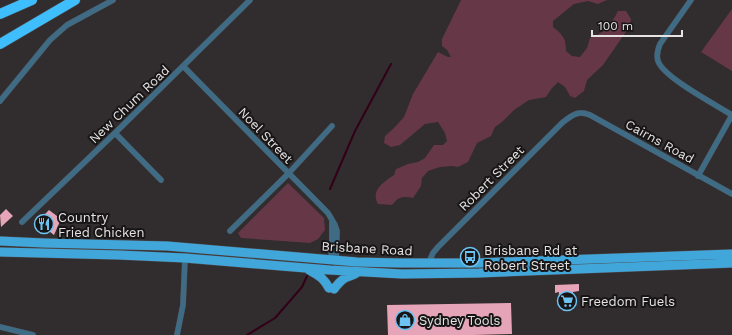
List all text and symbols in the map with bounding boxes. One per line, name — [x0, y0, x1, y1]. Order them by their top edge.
scale bar — [592, 12, 682, 38]
text: 100 m — [598, 19, 633, 33]
street label: New Chum Road — [86, 62, 172, 146]
street label: Noel Street — [235, 104, 296, 167]
street label: Cairns Road — [623, 116, 697, 166]
street label: Robert Street — [456, 142, 527, 214]
place label: Country Fried Chicken — [58, 210, 145, 240]
restaurant icon: Country Fried Chicken — [33, 213, 55, 235]
street label: Brisbane Road — [321, 239, 413, 258]
place label: Brisbane Rd at Robert Street — [484, 243, 578, 273]
bus stop icon: Brisbane Rd at Robert Street — [459, 246, 481, 268]
supermarket icon: Freedom Fuels — [556, 290, 578, 312]
place label: Freedom Fuels — [581, 294, 675, 309]
shop icon: Sydney Tools — [394, 309, 416, 331]
place label: Sydney Tools — [419, 313, 501, 328]

